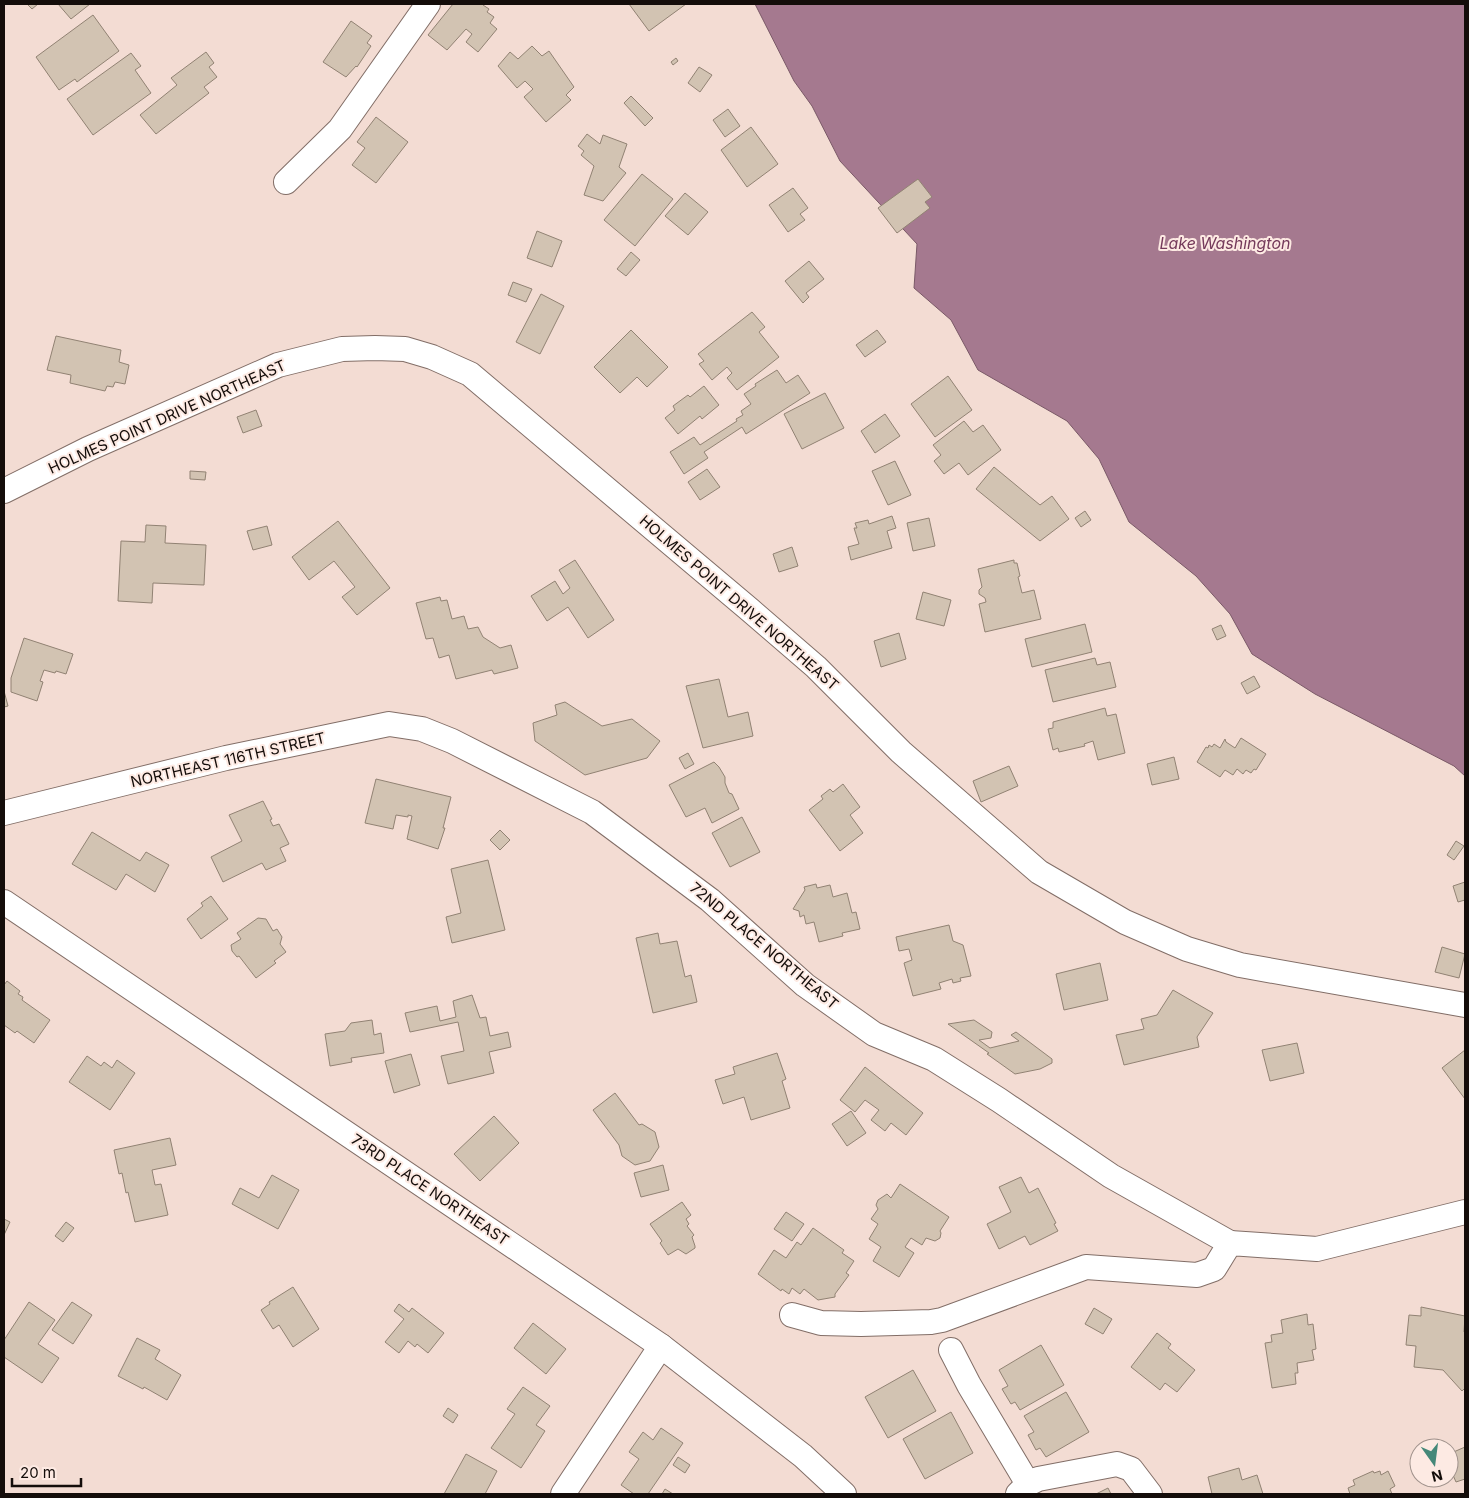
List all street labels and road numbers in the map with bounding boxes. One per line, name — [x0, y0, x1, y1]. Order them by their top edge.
street label: HOLMES POINT DRIVE NORTHEAST — [45, 355, 288, 478]
street label: HOLMES POINT DRIVE NORTHEAST — [636, 511, 843, 694]
street label: NORTHEAST 116TH STREET — [129, 728, 327, 791]
street label: 72ND PLACE NORTHEAST — [686, 878, 842, 1013]
street label: 73RD PLACE NORTHEAST — [348, 1130, 513, 1250]

